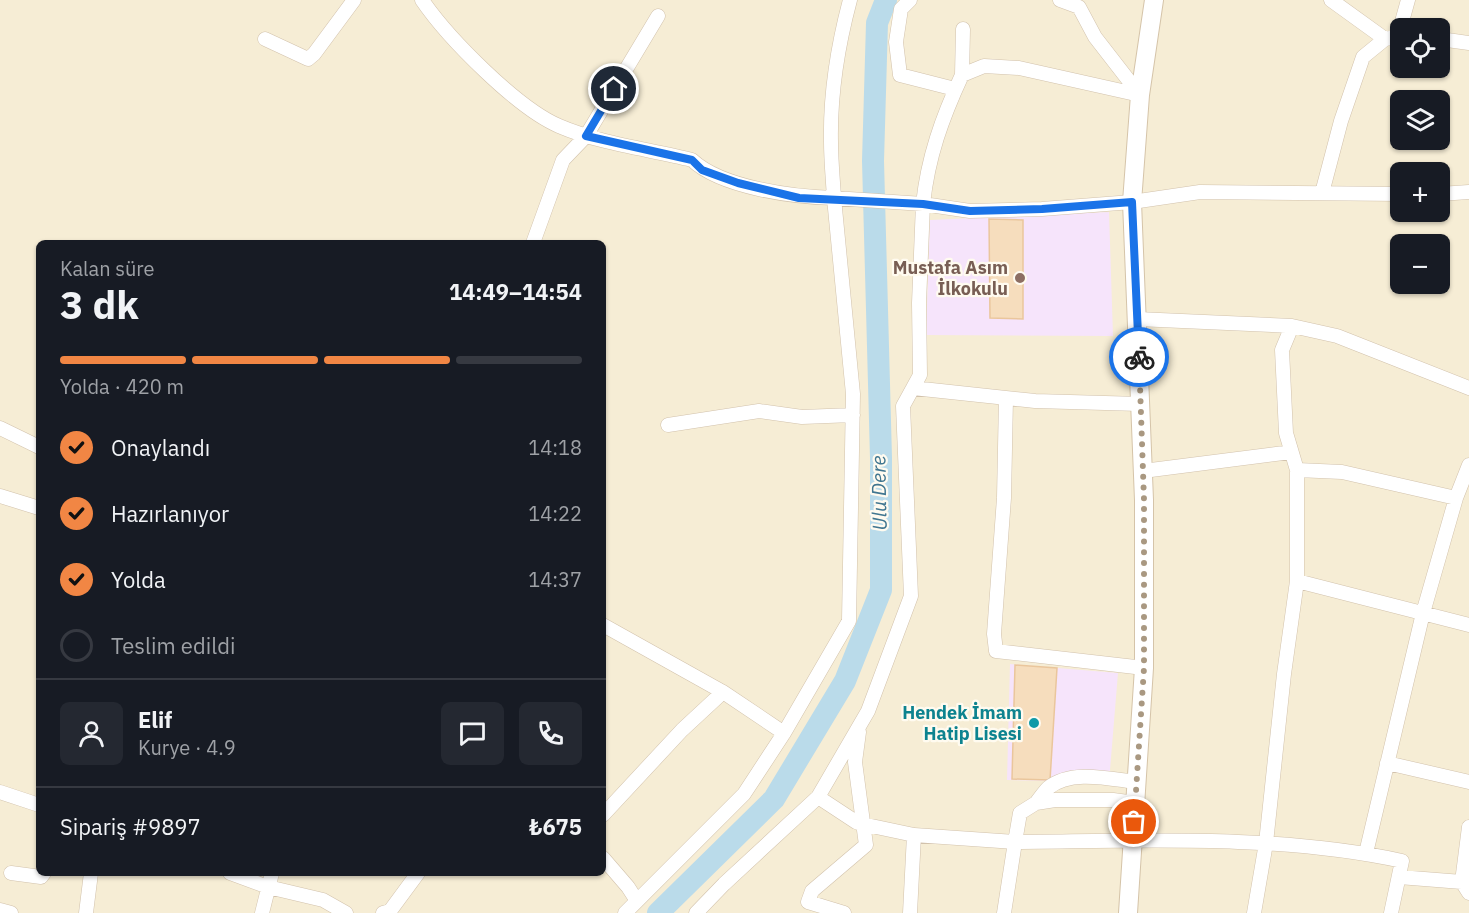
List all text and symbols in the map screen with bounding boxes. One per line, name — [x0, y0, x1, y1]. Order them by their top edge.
map controls — [1390, 18, 1450, 294]
button: locate — [1390, 18, 1450, 78]
pin — [588, 63, 639, 114]
icon: home — [597, 72, 630, 105]
button: layers — [1390, 90, 1450, 150]
button: + — [1390, 162, 1450, 222]
button: − — [1390, 234, 1450, 294]
text: Kalan süre — [60, 255, 155, 282]
place label: Mustafa Asım İlkokulu — [893, 256, 1008, 300]
marker: Mustafa Asım İlkokulu — [1013, 271, 1027, 285]
text: 14:49–14:54 — [449, 277, 582, 306]
text: 3 dk — [60, 279, 139, 330]
courier — [1109, 327, 1169, 387]
icon: bike — [1123, 341, 1156, 374]
text: Yolda · 420 m — [60, 373, 184, 400]
icon: check — [60, 431, 93, 464]
text: Onaylandı — [111, 433, 210, 462]
text: 14:18 — [528, 434, 582, 461]
water label: Ulu Dere — [864, 455, 893, 531]
icon: check — [60, 497, 93, 530]
text: Hazırlanıyor — [111, 499, 229, 528]
text: 14:22 — [528, 500, 582, 527]
icon: check — [60, 563, 93, 596]
text: Yolda — [111, 565, 166, 594]
text: 14:37 — [528, 566, 582, 593]
text: Teslim edildi — [111, 631, 235, 660]
place label: Hendek İmam Hatip Lisesi — [902, 701, 1022, 745]
button: person — [60, 702, 123, 765]
button: chat — [441, 702, 504, 765]
button: phone — [519, 702, 582, 765]
text: Elif — [138, 705, 172, 734]
marker: Hendek İmam Hatip Lisesi — [1027, 716, 1041, 730]
text: Kurye · 4.9 — [138, 734, 236, 761]
pin — [1108, 796, 1159, 847]
icon: bag — [1117, 805, 1150, 838]
text: Sipariş #9897 — [60, 812, 201, 841]
text: ₺675 — [529, 812, 582, 841]

